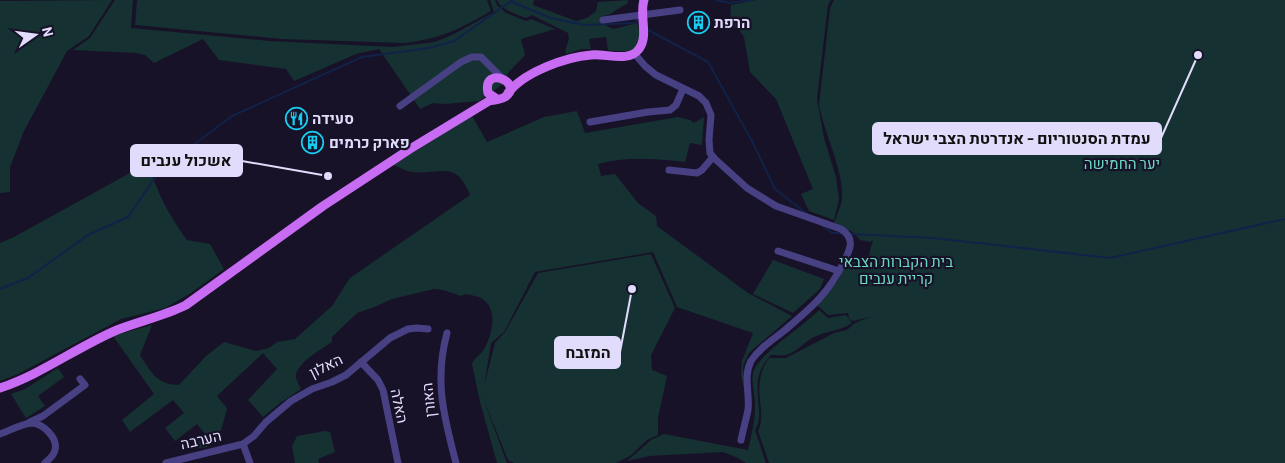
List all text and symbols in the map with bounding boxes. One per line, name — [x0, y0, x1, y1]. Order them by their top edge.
north arrow — [10, 10, 60, 60]
building icon: הרפת — [686, 11, 710, 35]
place label: הרפת — [714, 13, 750, 31]
text: N — [39, 25, 57, 38]
restaurant icon: סעידה — [284, 107, 308, 131]
place label: סעידה — [312, 109, 354, 127]
callout: עמדת הסנטוריום - אנדרטת הצבי ישראל — [873, 123, 1161, 154]
text: עמדת הסנטוריום - אנדרטת הצבי ישראל — [883, 128, 1151, 147]
building icon: פארק כרמים — [301, 131, 325, 155]
place label: פארק כרמים — [329, 133, 410, 151]
callout: אשכול ענבים — [131, 145, 242, 176]
text: אשכול ענבים — [140, 150, 232, 169]
park label: יער החמישה — [1084, 154, 1160, 172]
park label: בית הקברות הצבאי קריית ענבים — [839, 252, 953, 287]
callout: המזבח — [555, 337, 620, 368]
text: המזבח — [565, 342, 611, 361]
street label: האלון — [306, 349, 345, 381]
street label: האורן — [417, 382, 439, 418]
street label: האלה — [388, 387, 412, 425]
street label: הערבה — [178, 426, 223, 452]

